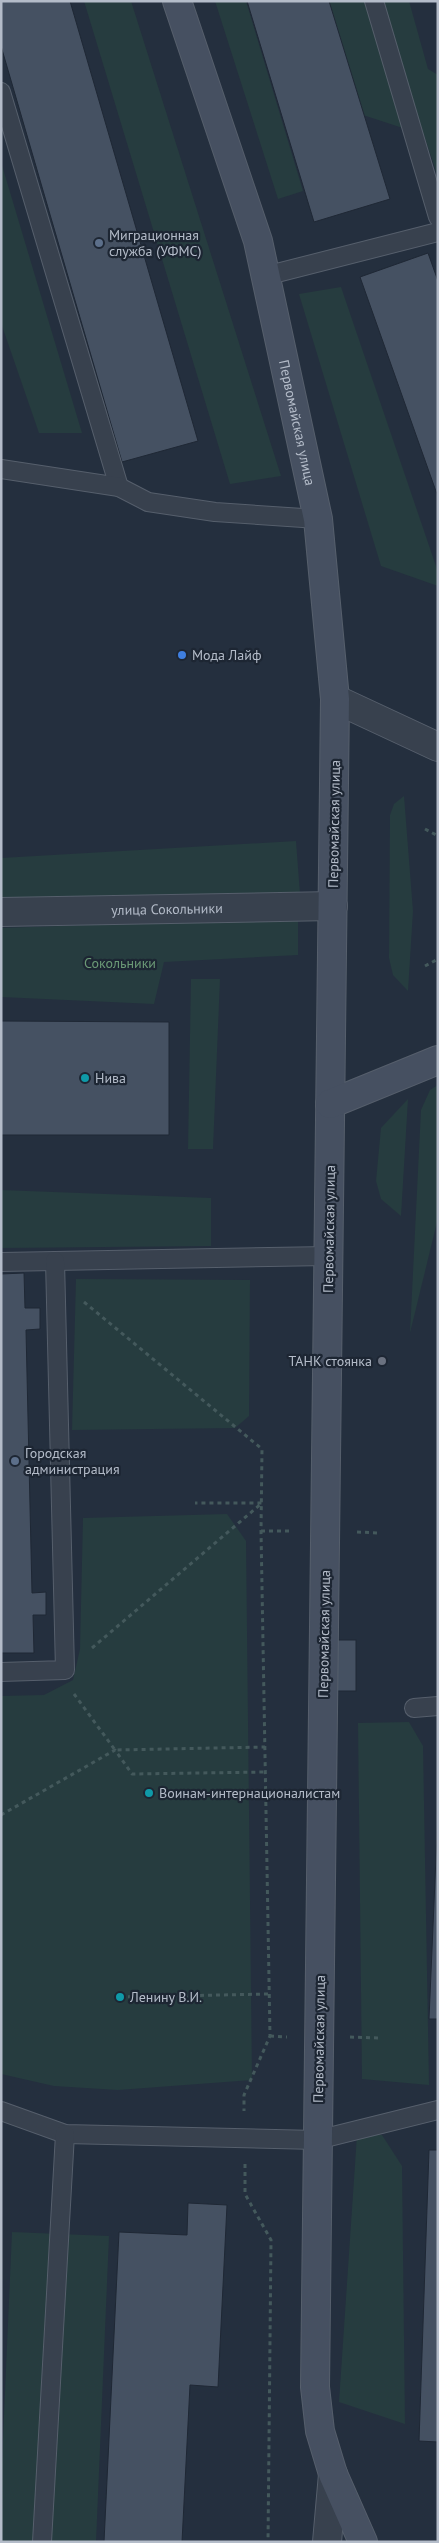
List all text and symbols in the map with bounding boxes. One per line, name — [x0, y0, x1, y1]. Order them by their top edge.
place label: Миграционная служба (УФМС) — [109, 226, 202, 260]
marker: Миграционная служба (УФМС) — [93, 237, 105, 249]
street label: Первомайская улица — [275, 358, 320, 487]
place label: Мода Лайф — [192, 646, 261, 664]
marker: Мода Лайф — [176, 649, 188, 661]
street label: Первомайская улица — [324, 760, 344, 888]
street label: улица Сокольники — [111, 899, 223, 919]
park label: Сокольники — [84, 954, 156, 972]
place label: Нива — [95, 1069, 126, 1087]
marker: Нива — [79, 1072, 91, 1084]
street label: Первомайская улица — [319, 1165, 339, 1293]
place label: ТАНК стоянка — [289, 1352, 372, 1370]
marker: ТАНК стоянка — [376, 1355, 388, 1367]
place label: Городская администрация — [25, 1444, 120, 1478]
marker: Городская администрация — [9, 1455, 21, 1467]
street label: Первомайская улица — [314, 1570, 334, 1698]
place label: Воинам-интернационалистам — [159, 1784, 340, 1802]
marker: Воинам-интернационалистам — [143, 1787, 155, 1799]
street label: Первомайская улица — [309, 1975, 329, 2103]
place label: Ленину В.И. — [129, 1988, 202, 2006]
marker: Ленину В.И. — [114, 1991, 126, 2003]

